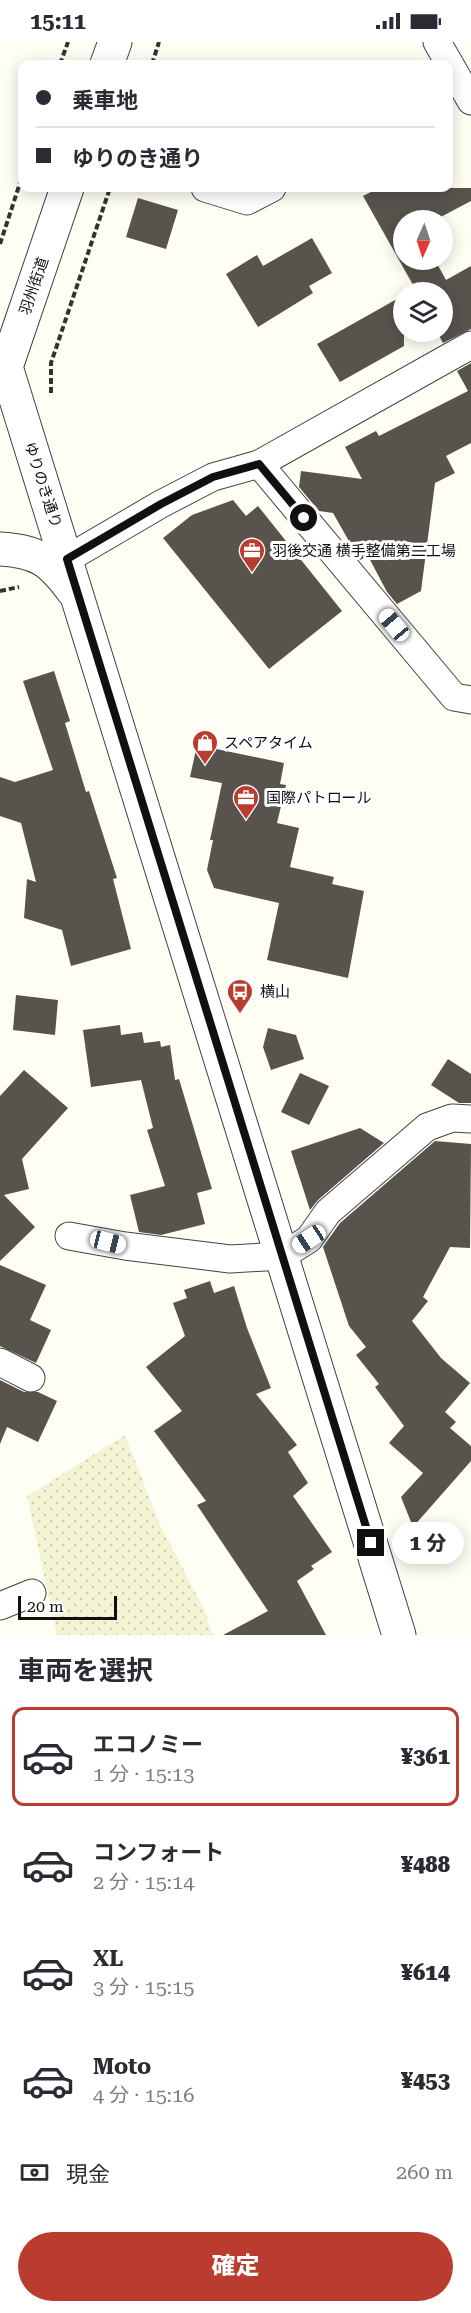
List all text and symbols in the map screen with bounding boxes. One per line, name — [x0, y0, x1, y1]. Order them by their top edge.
text: 15:11 — [30, 9, 86, 34]
text: 乗車地 — [72, 88, 138, 113]
text: ゆりのき通り — [72, 146, 203, 171]
north arrow — [393, 210, 453, 270]
map controls — [393, 210, 453, 342]
street label: 羽州街道 — [16, 255, 52, 317]
button: layers — [393, 282, 453, 342]
street label: ゆりのき通り — [21, 440, 65, 530]
route start — [290, 504, 317, 531]
office icon: 羽後交通 横手整備第二工場 — [237, 536, 267, 574]
place label: 羽後交通 横手整備第二工場 — [272, 542, 456, 560]
car — [376, 605, 412, 645]
shop icon: スペアタイム — [190, 728, 220, 766]
place label: スペアタイム — [224, 734, 313, 752]
office icon: 国際パトロール — [231, 783, 261, 821]
place label: 国際パトロール — [266, 789, 371, 807]
bus stop icon: 横山 — [225, 977, 255, 1015]
place label: 横山 — [260, 983, 290, 1001]
car — [289, 1222, 329, 1256]
car — [88, 1229, 128, 1255]
callout: 1 分 — [392, 1522, 464, 1564]
route end — [357, 1529, 384, 1556]
text: 1 分 — [410, 1531, 446, 1555]
scale bar — [18, 1593, 117, 1620]
text: 20 m — [27, 1597, 64, 1616]
text: 車両を選択 — [18, 1655, 153, 1687]
icon: car — [21, 1730, 75, 1784]
text: エコノミー — [93, 1732, 203, 1757]
text: ¥361 — [401, 1744, 450, 1769]
text: 1 分 · 15:13 — [93, 1762, 194, 1786]
icon: car — [21, 1838, 75, 1892]
text: コンフォート — [93, 1840, 224, 1865]
text: ¥488 — [401, 1852, 450, 1877]
text: 2 分 · 15:14 — [93, 1870, 194, 1894]
icon: car — [21, 1946, 75, 2000]
text: XL — [93, 1946, 123, 1971]
text: ¥614 — [401, 1960, 450, 1985]
text: 3 分 · 15:15 — [93, 1975, 194, 1999]
icon: car — [21, 2054, 75, 2108]
text: Moto — [93, 2054, 151, 2079]
text: ¥453 — [401, 2068, 450, 2093]
text: 4 分 · 15:16 — [93, 2083, 194, 2107]
icon: cash — [18, 2156, 51, 2189]
text: 260 m — [396, 2160, 453, 2184]
text: 現金 — [66, 2162, 110, 2187]
button: 確定 — [18, 2232, 453, 2301]

